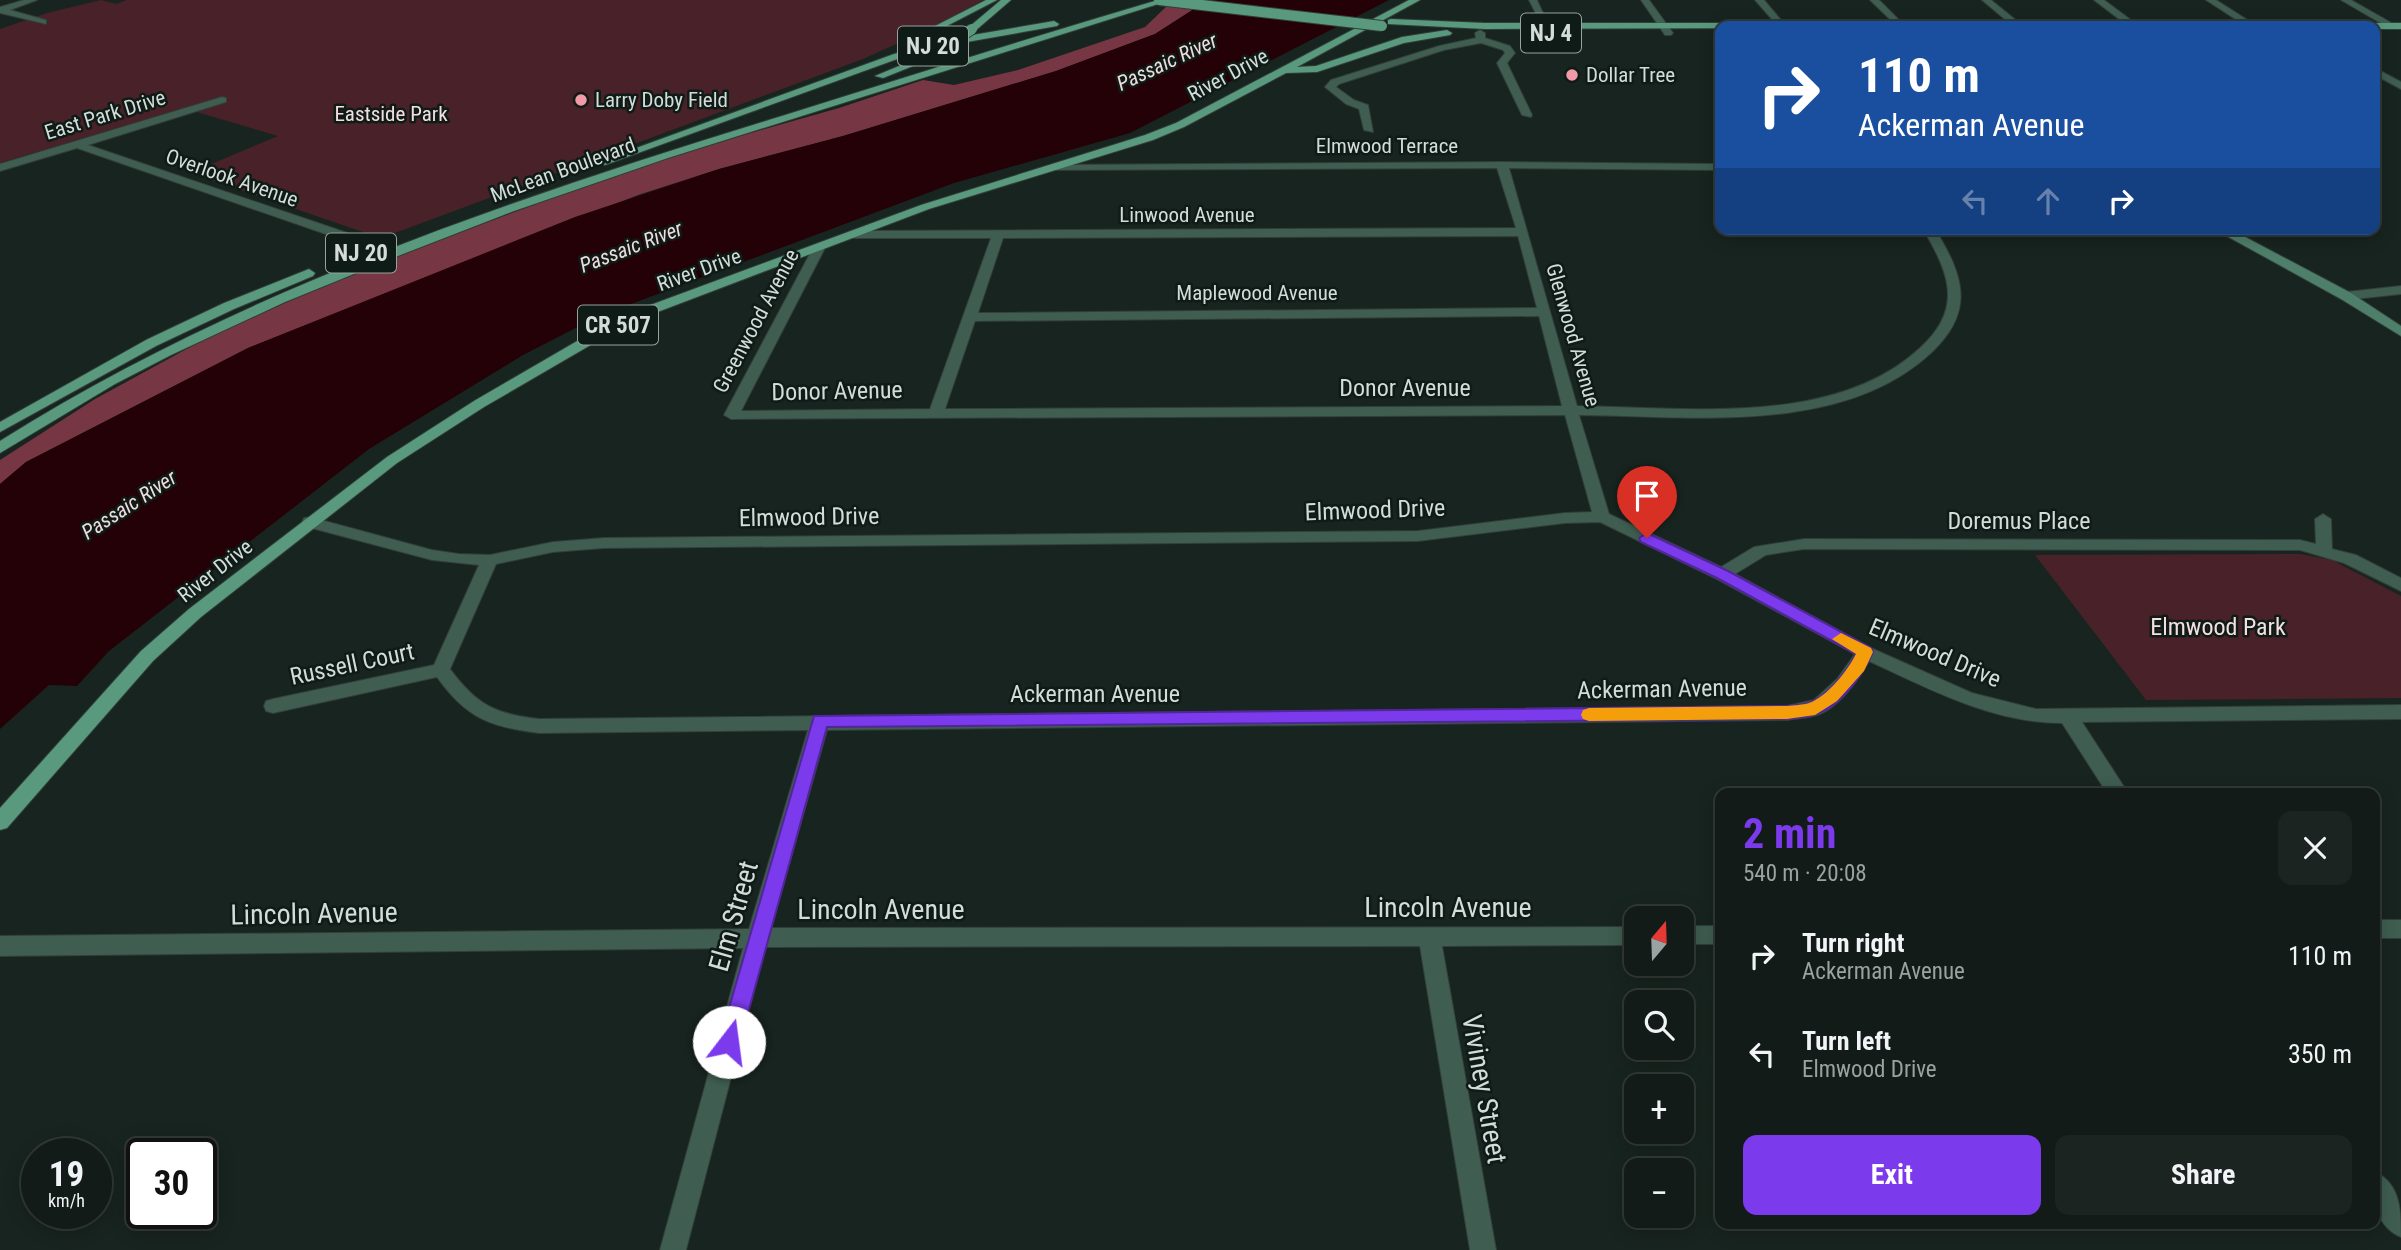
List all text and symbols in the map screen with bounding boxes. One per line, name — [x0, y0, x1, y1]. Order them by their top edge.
road number: NJ 4 — [1521, 14, 1581, 52]
road number: NJ 20 — [898, 26, 968, 66]
water label: Passaic River — [1113, 28, 1222, 96]
street label: River Drive — [1184, 44, 1273, 106]
text: 110 m — [1858, 47, 1980, 104]
icon: right — [1743, 49, 1834, 140]
place label: Dollar Tree — [1586, 63, 1675, 87]
marker: Dollar Tree — [1564, 67, 1580, 83]
street label: East Park Drive — [42, 85, 169, 145]
place label: Larry Doby Field — [595, 88, 728, 112]
marker: Larry Doby Field — [573, 92, 589, 108]
park label: Eastside Park — [334, 102, 448, 126]
text: Ackerman Avenue — [1858, 106, 2084, 144]
street label: McLean Boulevard — [487, 133, 639, 207]
street label: Elmwood Terrace — [1316, 134, 1458, 158]
street label: Overlook Avenue — [163, 144, 301, 212]
icon: left — [1956, 182, 1994, 220]
icon: ahead — [2029, 182, 2067, 220]
icon: right — [2102, 182, 2140, 220]
street label: Linwood Avenue — [1119, 203, 1255, 227]
water label: Passaic River — [576, 216, 686, 278]
road number: NJ 20 — [326, 234, 396, 272]
street label: River Drive — [654, 244, 744, 296]
street label: Greenwood Avenue — [708, 245, 804, 397]
street label: Glenwood Avenue — [1541, 261, 1605, 409]
street label: Maplewood Avenue — [1176, 281, 1338, 305]
road number: CR 507 — [578, 306, 658, 344]
street label: Donor Avenue — [1339, 374, 1471, 402]
street label: Donor Avenue — [771, 376, 903, 406]
water label: Passaic River — [77, 465, 181, 544]
pin — [1617, 466, 1677, 538]
icon: arrive — [1628, 477, 1666, 515]
street label: Elmwood Drive — [1304, 494, 1446, 526]
street label: Elmwood Drive — [739, 502, 879, 532]
street label: Doremus Place — [1948, 507, 2090, 535]
street label: River Drive — [173, 534, 257, 607]
street label: Elmwood Drive — [1865, 613, 2005, 693]
park label: Elmwood Park — [2150, 613, 2286, 641]
street label: Russell Court — [287, 637, 417, 691]
street label: Ackerman Avenue — [1577, 674, 1747, 704]
street label: Ackerman Avenue — [1010, 680, 1180, 708]
text: 2 min — [1743, 809, 1836, 858]
button: close — [2278, 811, 2352, 885]
street label: Elm Street — [702, 857, 765, 975]
text: 540 m · 20:08 — [1743, 860, 1867, 887]
street label: Lincoln Avenue — [1364, 891, 1532, 924]
street label: Lincoln Avenue — [797, 893, 965, 926]
street label: Lincoln Avenue — [230, 896, 398, 931]
north arrow — [1624, 906, 1694, 976]
map controls — [1624, 906, 1694, 1228]
text: Turn right — [1802, 928, 1904, 958]
icon: right — [1743, 937, 1781, 975]
text: 110 m — [2288, 941, 2352, 971]
text: Ackerman Avenue — [1802, 958, 1965, 985]
button: search — [1624, 990, 1694, 1060]
position arrow — [692, 1005, 766, 1079]
street label: Viviney Street — [1455, 1012, 1514, 1166]
text: Turn left — [1802, 1026, 1891, 1056]
icon: left — [1743, 1035, 1781, 1073]
text: 350 m — [2288, 1039, 2352, 1069]
text: Elmwood Drive — [1802, 1056, 1937, 1083]
button: + — [1624, 1074, 1694, 1144]
button: Exit — [1743, 1135, 2041, 1215]
button: Share — [2055, 1135, 2352, 1215]
speed limit sign: 30 — [126, 1138, 217, 1229]
text: 19 — [49, 1154, 84, 1195]
button: − — [1624, 1158, 1694, 1228]
text: km/h — [48, 1190, 85, 1211]

